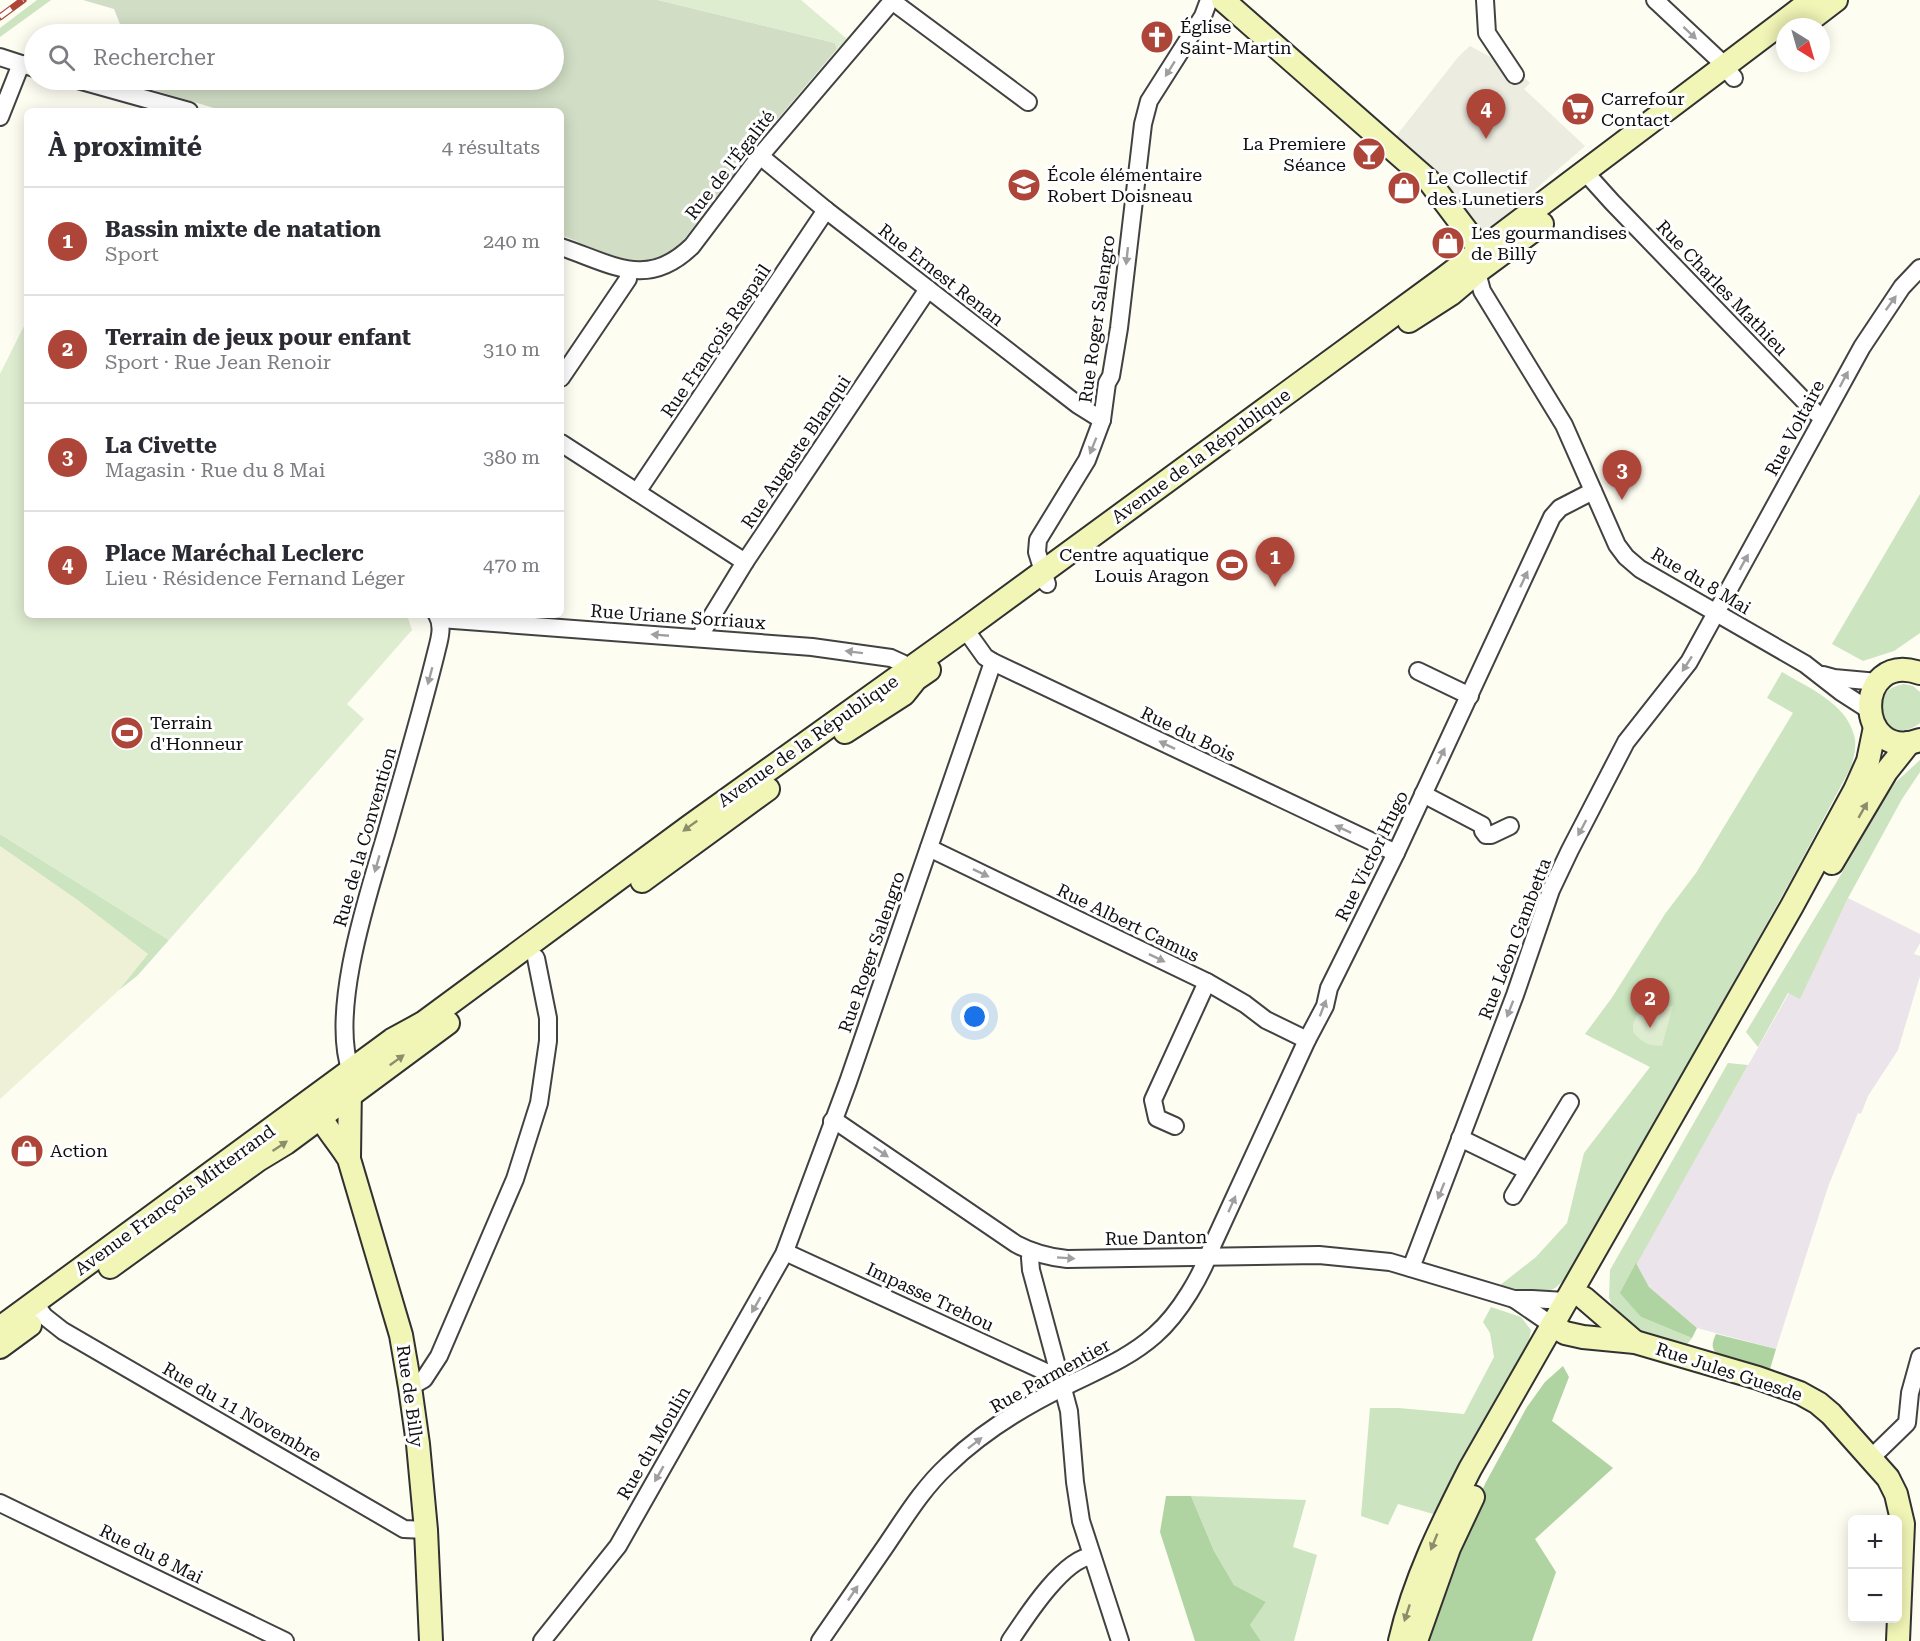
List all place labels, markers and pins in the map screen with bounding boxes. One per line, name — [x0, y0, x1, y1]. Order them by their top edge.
place label: Église Saint-Martin — [1180, 16, 1292, 58]
church icon: Église Saint-Martin — [1139, 19, 1175, 55]
place label: Carrefour Contact — [1601, 88, 1685, 130]
pin: 4 — [1466, 90, 1506, 139]
supermarket icon: Carrefour Contact — [1560, 91, 1596, 127]
place label: La Premiere Séance — [1243, 133, 1346, 175]
bar icon: La Premiere Séance — [1351, 136, 1387, 172]
place label: École élémentaire Robert Doisneau — [1047, 164, 1202, 206]
school or university icon: École élémentaire Robert Doisneau — [1006, 167, 1042, 203]
place label: Le Collectif des Lunetiers — [1427, 167, 1544, 209]
shop icon: Le Collectif des Lunetiers — [1386, 170, 1422, 206]
place label: Les gourmandises de Billy — [1471, 222, 1627, 264]
shop icon: Les gourmandises de Billy — [1430, 225, 1466, 261]
pin: 3 — [1602, 450, 1642, 500]
pin: 1 — [1256, 538, 1294, 587]
place label: Centre aquatique Louis Aragon — [1059, 544, 1209, 586]
sports icon: Centre aquatique Louis Aragon — [1214, 547, 1250, 583]
place label: Terrain d'Honneur — [150, 712, 243, 754]
sports icon: Terrain d'Honneur — [109, 715, 145, 751]
pin: 2 — [1630, 978, 1670, 1028]
shop icon: Action — [9, 1133, 45, 1169]
place label: Action — [50, 1140, 108, 1161]

